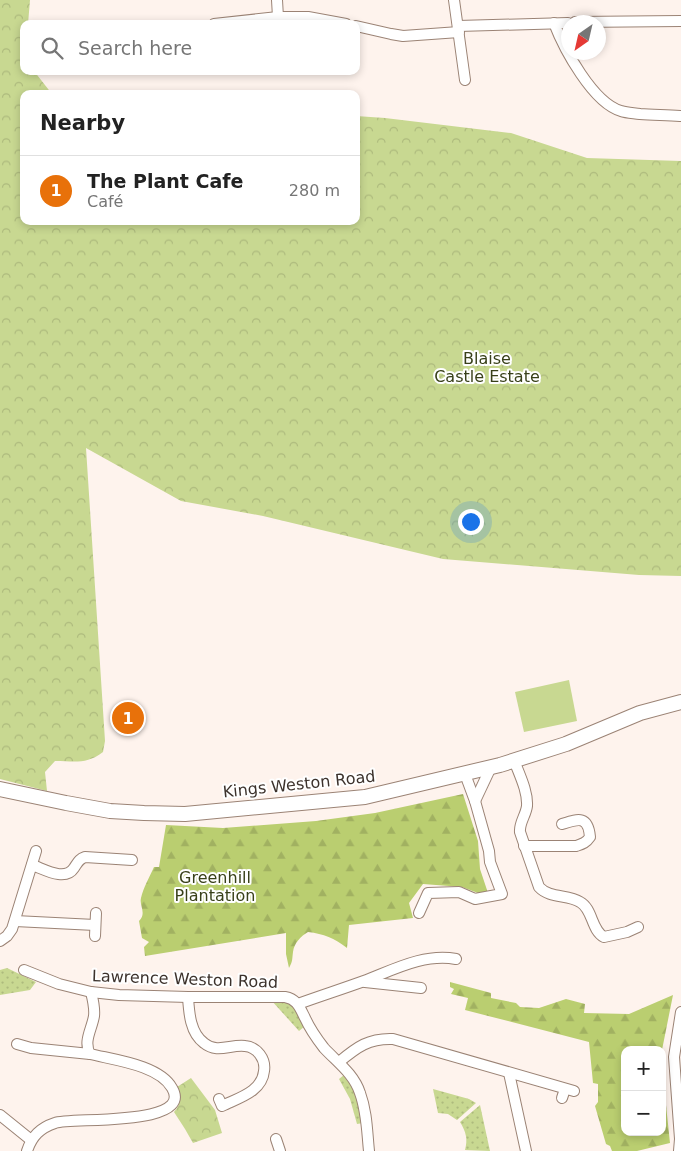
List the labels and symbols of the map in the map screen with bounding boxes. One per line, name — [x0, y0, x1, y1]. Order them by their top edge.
north arrow — [561, 15, 606, 60]
park label: Blaise Castle Estate — [434, 349, 540, 386]
your location — [458, 509, 484, 535]
pin: 1 — [112, 699, 144, 737]
street label: Kings Weston Road — [222, 767, 376, 801]
park label: Greenhill Plantation — [175, 868, 255, 905]
street label: Lawrence Weston Road — [92, 966, 278, 992]

